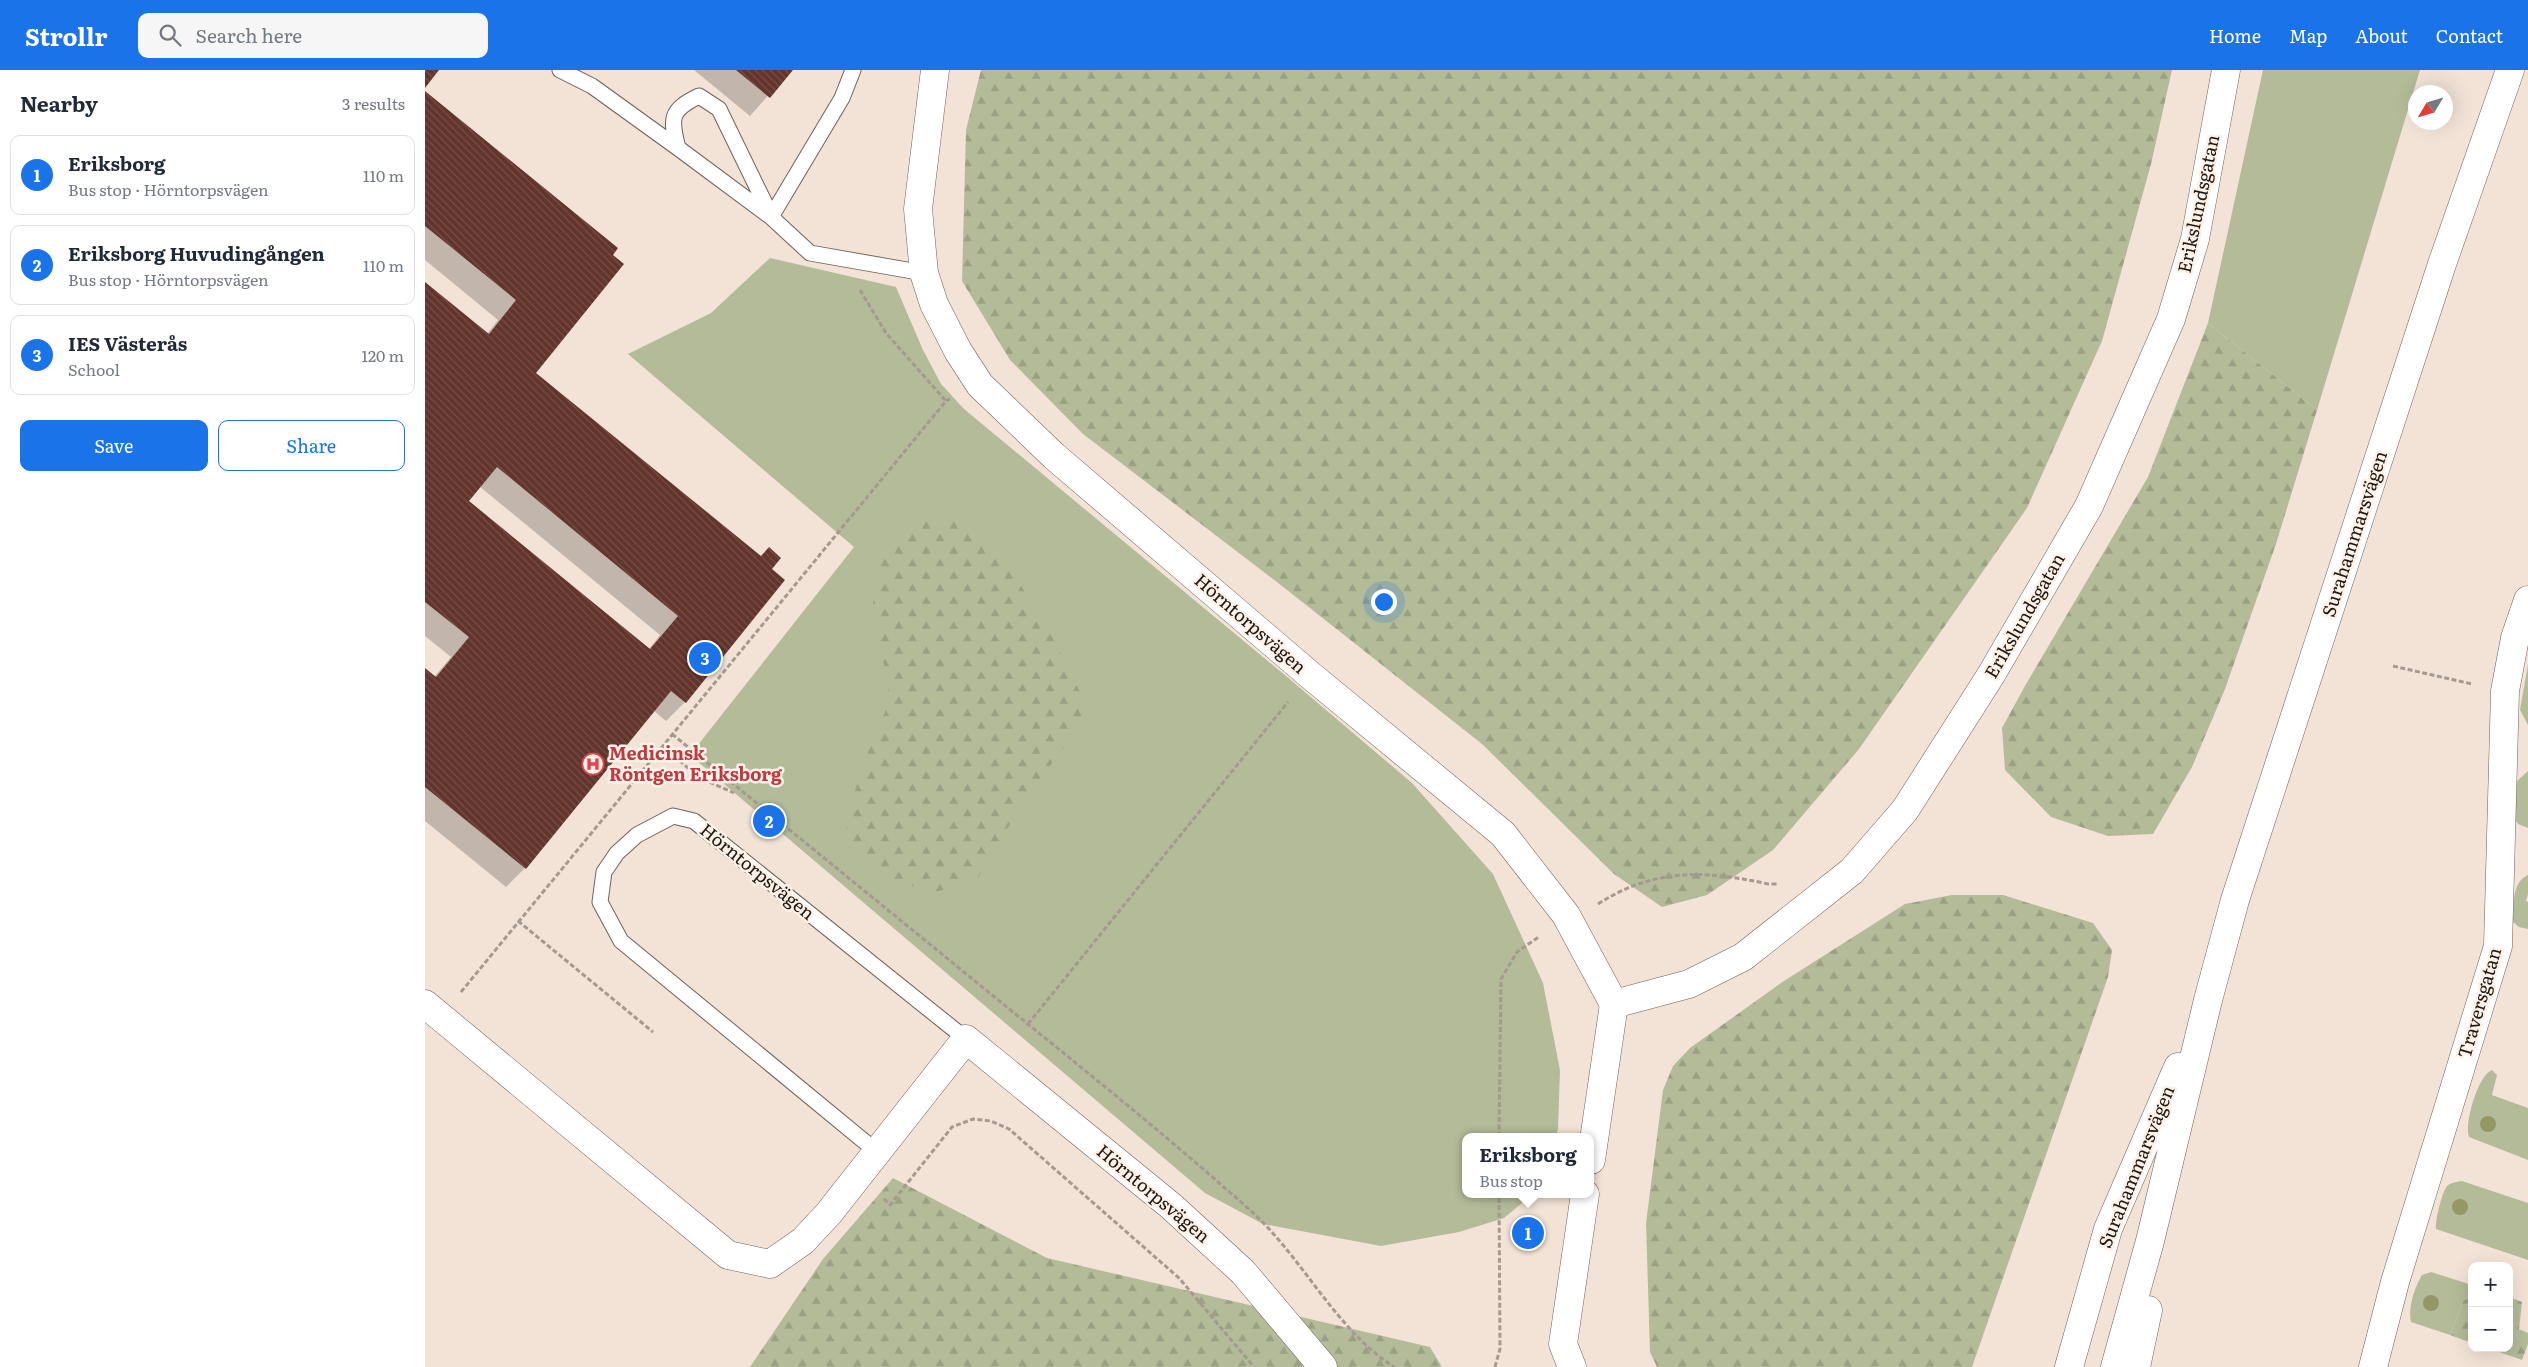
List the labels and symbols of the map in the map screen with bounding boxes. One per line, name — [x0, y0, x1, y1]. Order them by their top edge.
north arrow — [2408, 85, 2453, 130]
street label: Erikslundsgatan — [2170, 132, 2225, 275]
street label: Surahammarsvägen — [2314, 447, 2393, 620]
street label: Erikslundsgatan — [1977, 547, 2071, 683]
street label: Hörntorpsvägen — [1189, 566, 1313, 679]
your location — [1371, 589, 1397, 615]
pin: 3 — [689, 639, 721, 677]
place label: Medicinsk Röntgen Eriksborg — [609, 739, 783, 787]
hospital icon: Medicinsk Röntgen Eriksborg — [581, 752, 605, 776]
pin: 2 — [753, 802, 785, 840]
street label: Hörntorpsvägen — [695, 816, 821, 926]
street label: Traversgatan — [2450, 944, 2507, 1061]
street label: Surahammarsvägen — [2091, 1081, 2181, 1252]
street label: Hörntorpsvägen — [1091, 1137, 1217, 1249]
pin: 1 — [1512, 1214, 1544, 1252]

